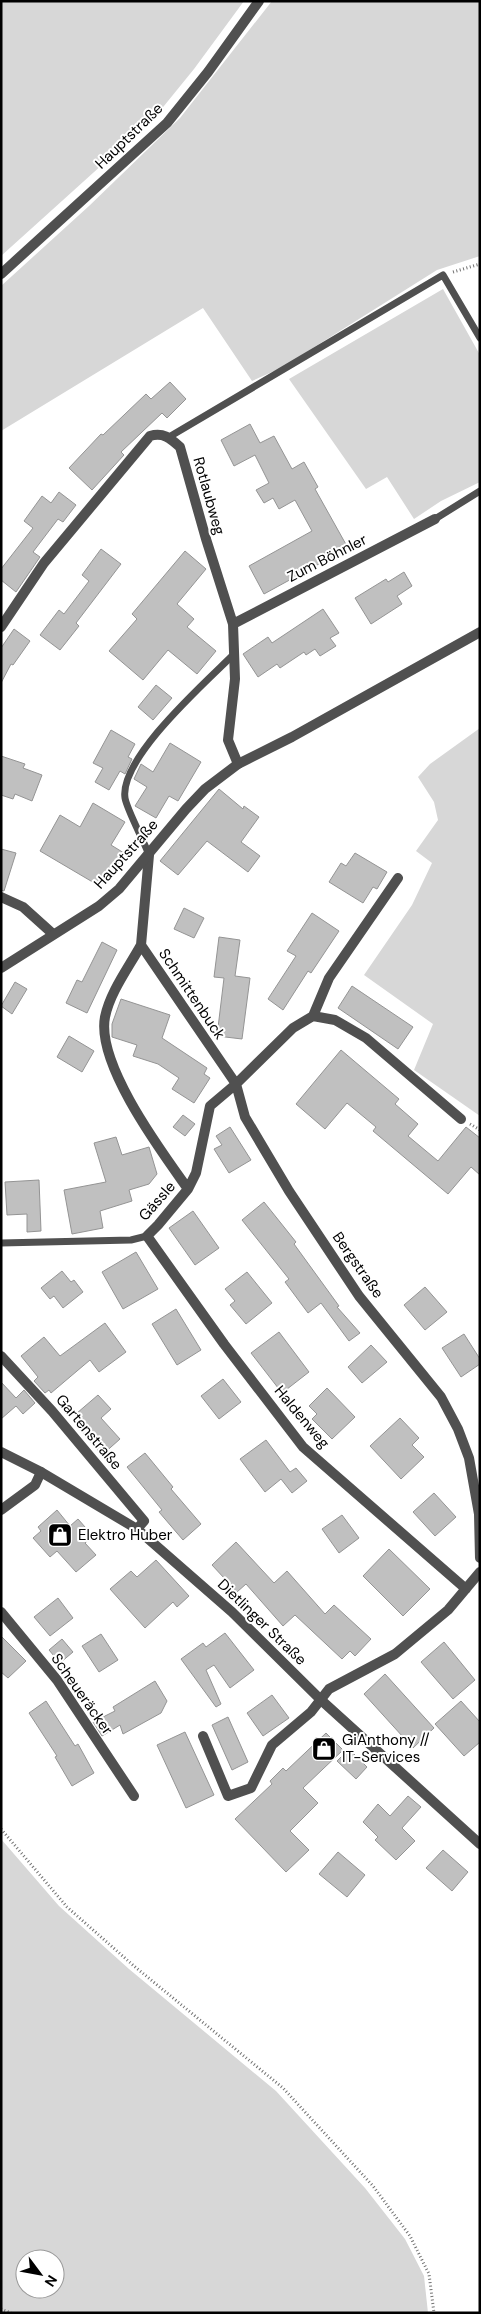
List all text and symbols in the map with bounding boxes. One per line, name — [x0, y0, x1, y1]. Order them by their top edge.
street label: Hauptstraße — [91, 99, 167, 173]
street label: Rotlaubweg — [188, 455, 230, 537]
street label: Zum Böhnler — [284, 529, 371, 587]
street label: Hauptstraße — [89, 815, 163, 893]
street label: Schmittenbuck — [154, 945, 230, 1044]
street label: Gässle — [134, 1177, 180, 1225]
street label: Bergstraße — [328, 1228, 388, 1302]
street label: Haldenweg — [270, 1381, 334, 1453]
street label: Gartenstraße — [51, 1390, 127, 1474]
shop icon: Elektro Huber — [47, 1522, 73, 1548]
place label: Elektro Huber — [78, 1525, 173, 1545]
street label: Dietlinger Straße — [213, 1574, 311, 1670]
street label: Scheueräcker — [47, 1649, 118, 1739]
place label: GiAnthony // IT-Services — [342, 1730, 430, 1767]
shop icon: GiAnthony // IT-Services — [311, 1736, 337, 1762]
north arrow — [15, 2249, 65, 2299]
text: N — [41, 2272, 61, 2290]

